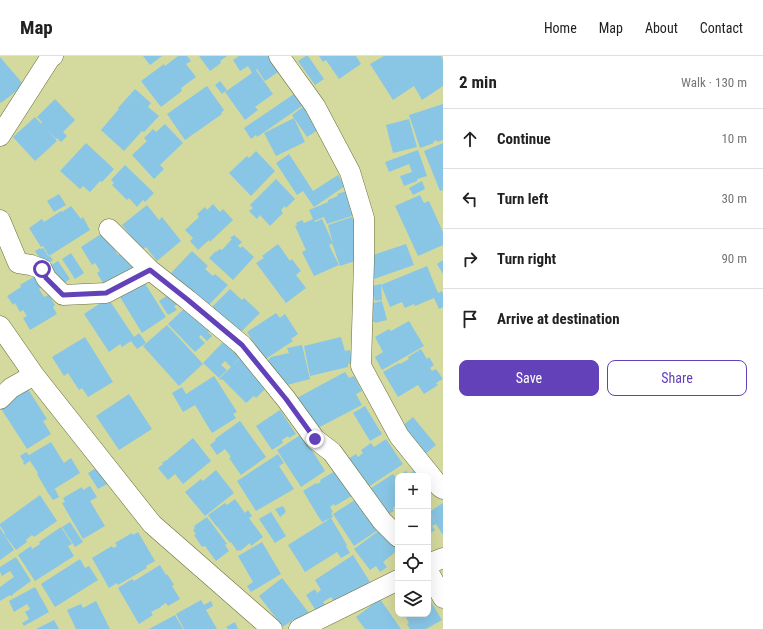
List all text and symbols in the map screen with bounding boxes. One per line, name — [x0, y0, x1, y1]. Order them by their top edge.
text: Map — [20, 16, 53, 39]
text: Home — [544, 20, 577, 36]
text: Map — [599, 20, 623, 36]
text: About — [645, 20, 678, 36]
text: Contact — [700, 20, 743, 36]
text: 2 min — [459, 72, 497, 92]
text: Walk · 130 m — [681, 75, 747, 90]
icon: ahead — [459, 128, 481, 150]
text: Continue — [497, 130, 551, 148]
text: 10 m — [721, 131, 747, 146]
icon: left — [459, 188, 481, 210]
text: Turn left — [497, 190, 548, 208]
text: 30 m — [721, 191, 747, 206]
icon: right — [459, 248, 481, 270]
text: Turn right — [497, 250, 556, 268]
text: 90 m — [721, 251, 747, 266]
route start — [33, 260, 51, 278]
icon: arrive — [459, 308, 481, 330]
text: Arrive at destination — [497, 310, 620, 328]
button: Save — [459, 360, 599, 396]
button: Share — [607, 360, 747, 396]
route end — [306, 430, 324, 448]
map controls — [395, 473, 431, 617]
button: + — [395, 473, 431, 509]
button: − — [395, 509, 431, 545]
button: locate — [395, 545, 431, 581]
button: layers — [395, 581, 431, 617]

